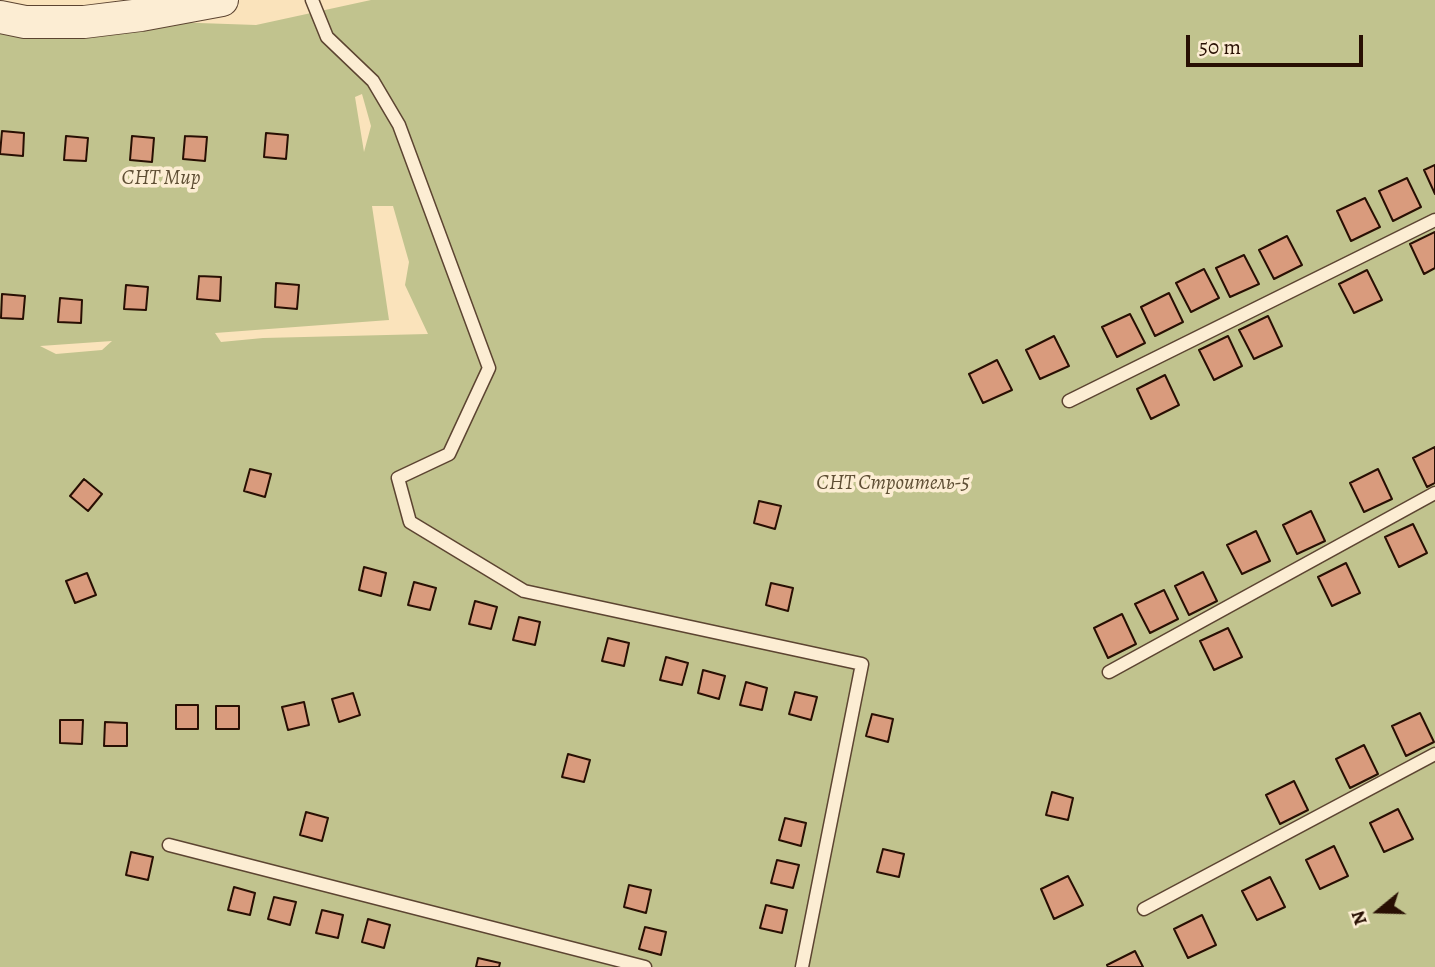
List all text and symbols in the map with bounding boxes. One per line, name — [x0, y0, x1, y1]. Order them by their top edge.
scale bar — [1190, 21, 1367, 65]
text: 50 m — [1199, 33, 1241, 61]
park label: СНТ Мир — [122, 166, 200, 192]
park label: СНТ Строитель-5 — [816, 471, 970, 497]
north arrow — [1344, 876, 1414, 946]
text: N — [1345, 907, 1374, 929]

